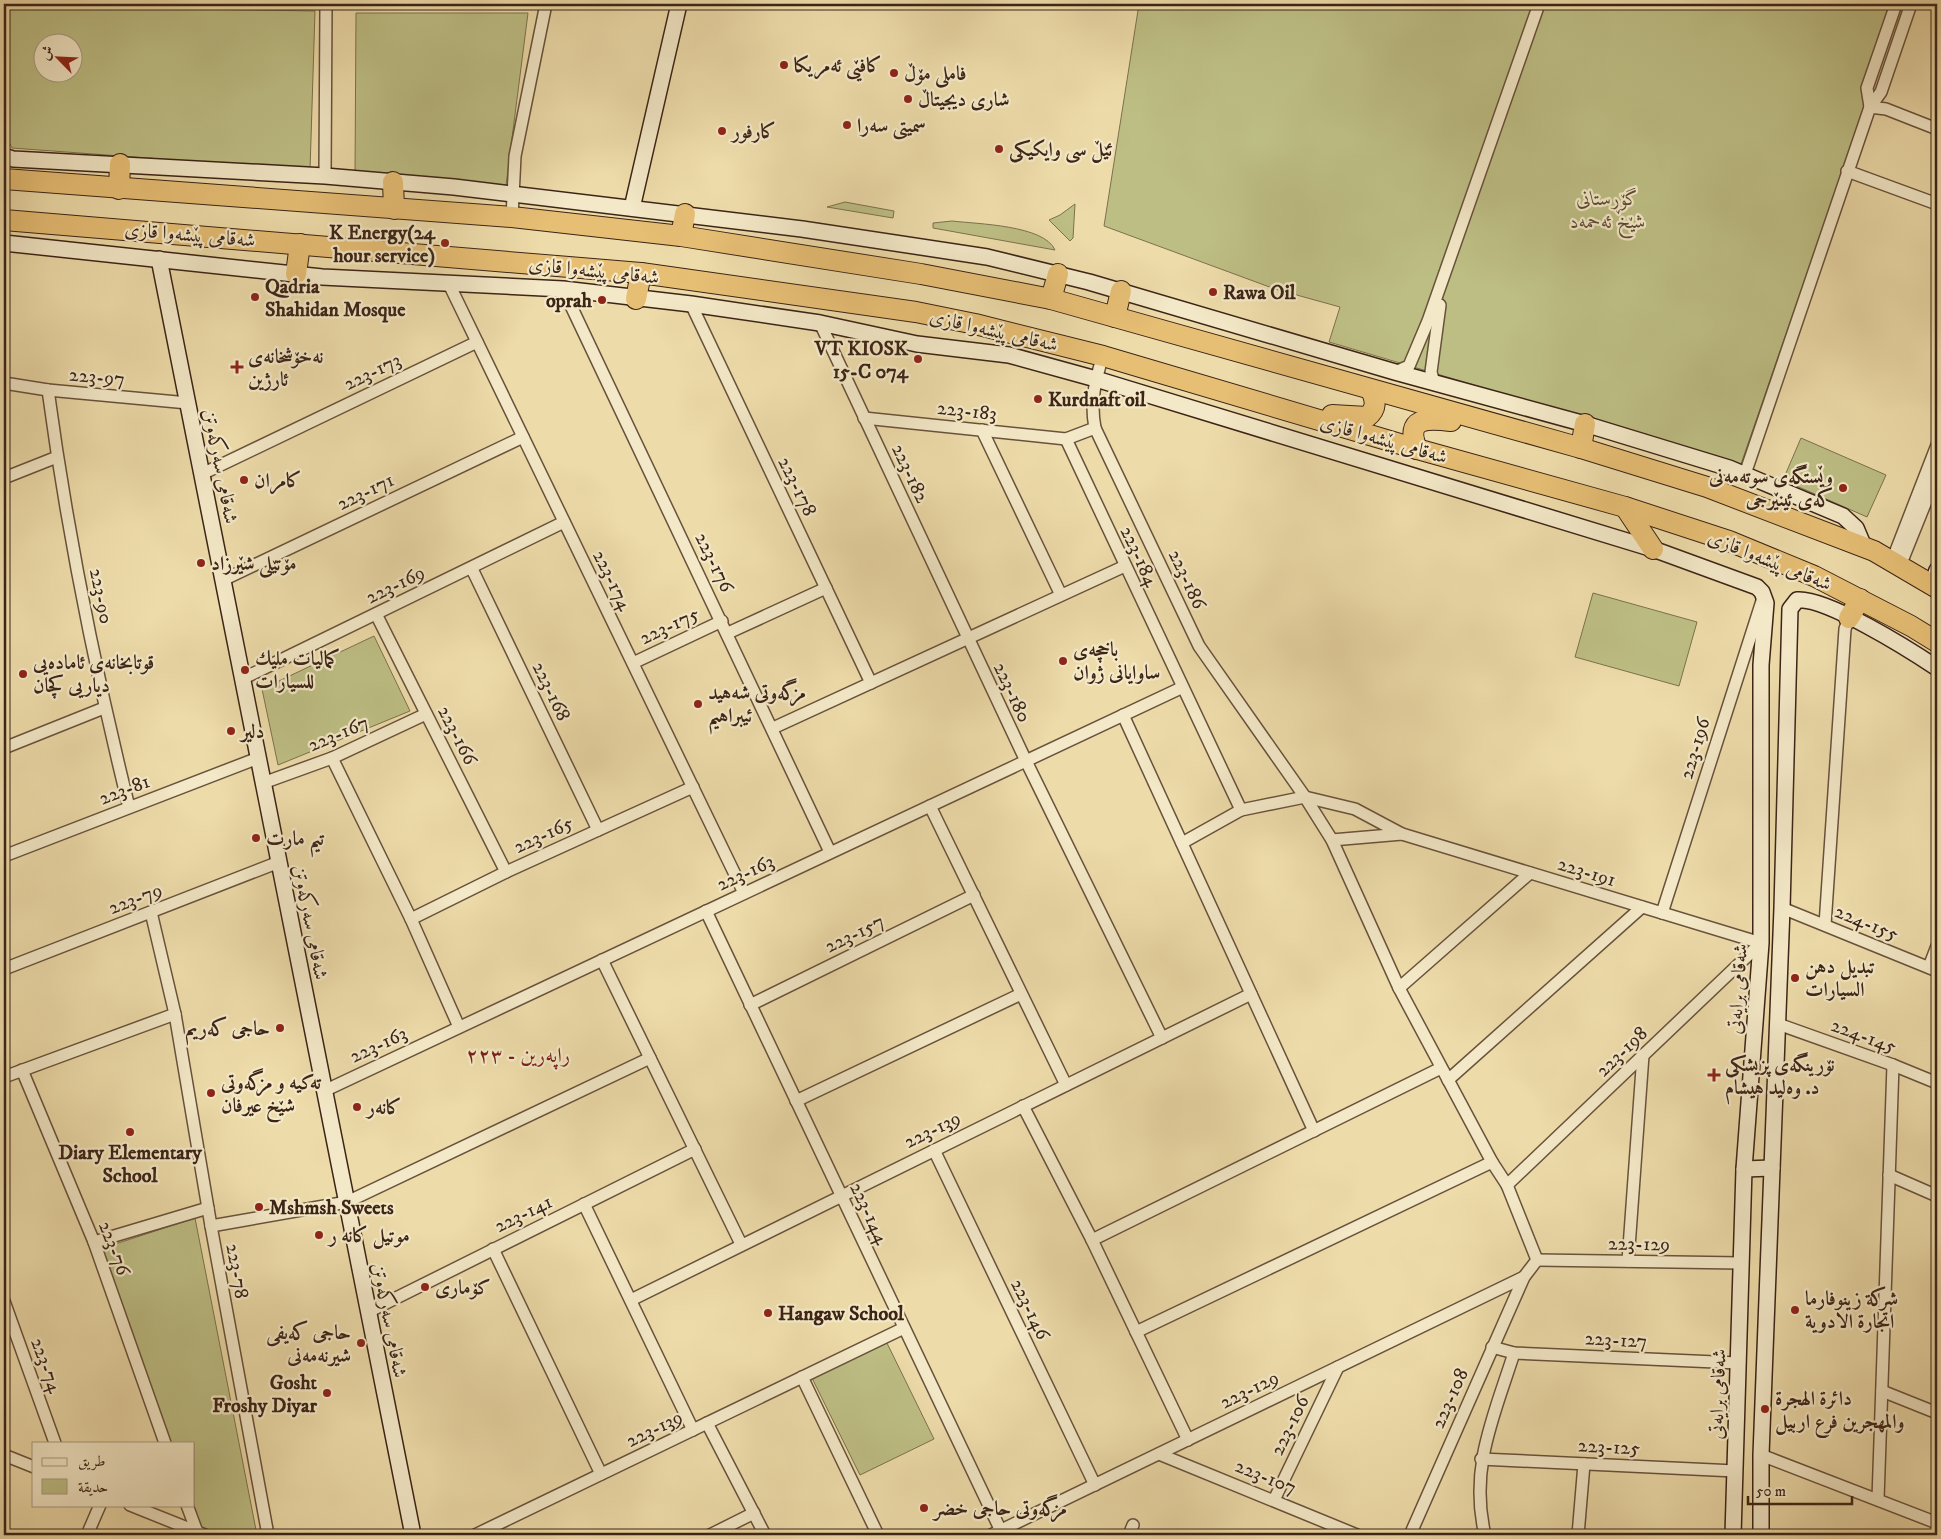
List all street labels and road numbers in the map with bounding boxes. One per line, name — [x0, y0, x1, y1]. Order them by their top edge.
street label: شەقامی پێشەوا قازی — [123, 217, 256, 254]
street label: شەقامی پێشەوا قازی — [527, 252, 660, 291]
street label: شەقامی پێشەوا قازی — [927, 305, 1060, 358]
street label: 223-173 — [340, 348, 405, 397]
street label: 223-97 — [68, 363, 126, 392]
street label: 223-183 — [936, 396, 998, 427]
street label: شەقامی سەرکەوتن — [196, 406, 244, 526]
street label: شەقامی پێشەوا قازی — [1317, 410, 1450, 471]
street label: 223-182 — [885, 440, 934, 507]
street label: 223-178 — [772, 453, 822, 521]
street label: 223-171 — [333, 468, 398, 517]
street label: 223-184 — [1114, 522, 1164, 591]
street label: شەقامی پێشەوا قازی — [1704, 525, 1835, 598]
street label: 223-176 — [689, 529, 739, 597]
street label: 223-174 — [586, 546, 637, 615]
street label: 223-186 — [1162, 546, 1212, 614]
street label: 223-169 — [362, 560, 429, 610]
street label: 223-90 — [83, 566, 118, 626]
street label: 223-175 — [636, 602, 704, 651]
street label: 223-168 — [526, 658, 576, 725]
street label: 223-180 — [987, 659, 1036, 727]
street label: 223-166 — [431, 702, 482, 770]
street label: 223-167 — [305, 710, 373, 758]
street label: 223-196 — [1674, 714, 1717, 782]
street label: 223-81 — [96, 769, 154, 811]
street label: 223-165 — [510, 811, 577, 860]
street label: 223-163 — [713, 849, 778, 897]
street label: 223-191 — [1554, 852, 1619, 893]
street label: شەقامی سەرکەوتن — [286, 862, 334, 982]
street label: 223-79 — [105, 878, 166, 921]
street label: 224-155 — [1831, 899, 1902, 947]
street label: 223-157 — [821, 909, 888, 959]
street label: شەقامی برایەتی — [1723, 943, 1754, 1035]
street label: 224-145 — [1827, 1013, 1900, 1060]
street label: 223-163 — [346, 1021, 411, 1069]
street label: 223-198 — [1591, 1021, 1653, 1083]
street label: 223-139 — [900, 1106, 965, 1155]
street label: 223-144 — [843, 1179, 894, 1249]
street label: 223-141 — [491, 1190, 557, 1239]
street label: 223-76 — [92, 1218, 136, 1280]
street label: 223-129 — [1608, 1231, 1670, 1258]
street label: 223-78 — [219, 1242, 254, 1301]
street label: شەقامی سەرکەوتن — [365, 1260, 413, 1380]
street label: 223-146 — [1004, 1275, 1055, 1345]
street label: 223-127 — [1584, 1326, 1648, 1355]
street label: 223-74 — [24, 1334, 67, 1397]
street label: شەقامی برایەتی — [1704, 1348, 1733, 1440]
street label: 223-129 — [1216, 1365, 1283, 1415]
street label: 223-108 — [1426, 1365, 1475, 1433]
street label: 223-106 — [1265, 1391, 1316, 1460]
street label: 223-139 — [622, 1405, 687, 1454]
street label: 223-125 — [1577, 1433, 1641, 1462]
street label: 223-107 — [1231, 1454, 1300, 1501]

